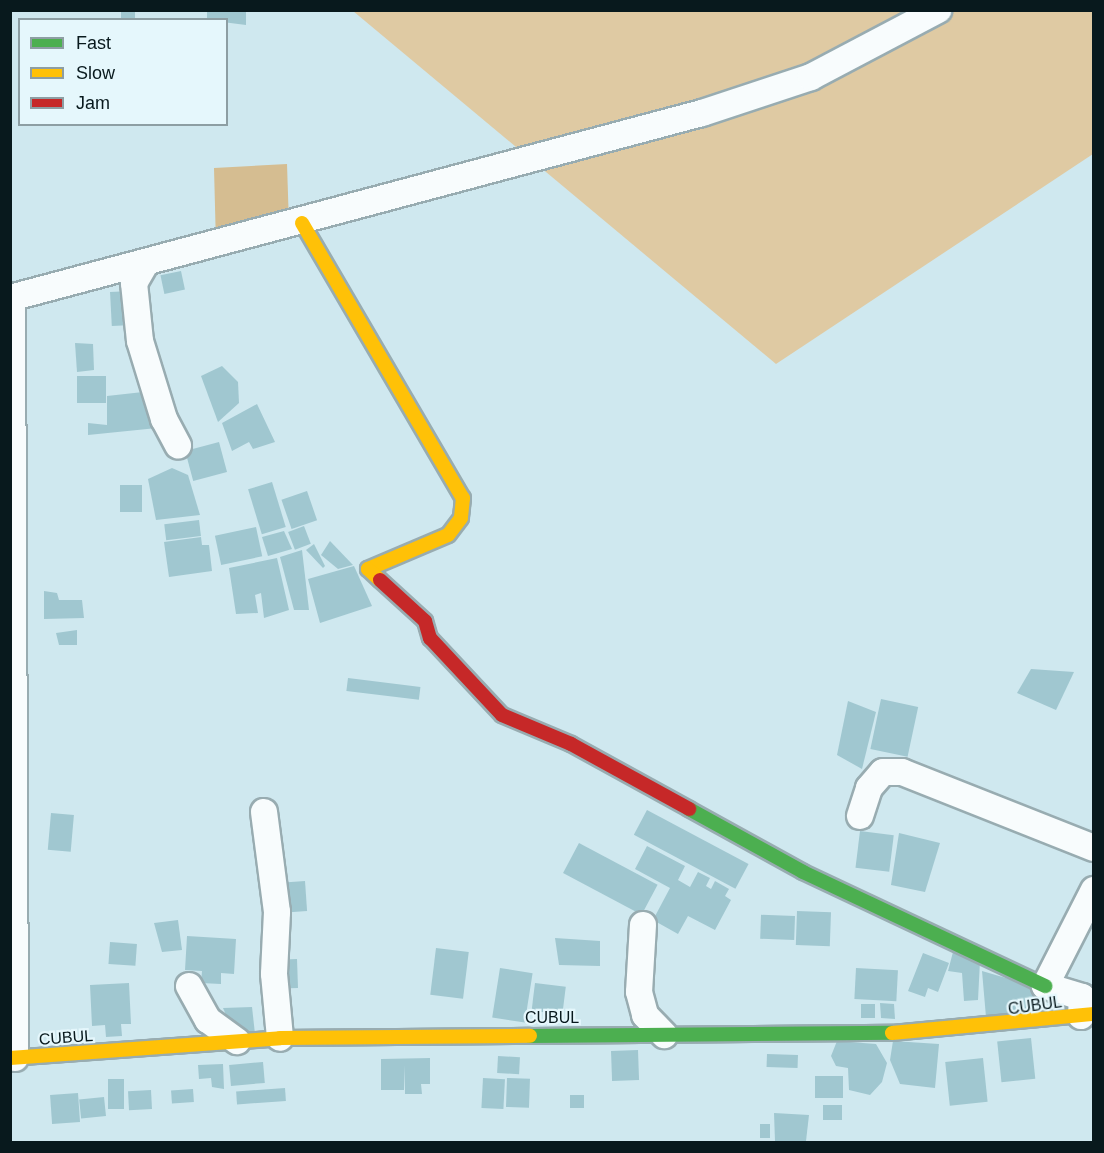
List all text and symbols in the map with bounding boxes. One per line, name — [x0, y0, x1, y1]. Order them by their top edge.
legend — [18, 18, 228, 126]
text: Fast — [76, 33, 111, 53]
text: Slow — [76, 63, 115, 83]
text: Jam — [76, 93, 110, 113]
street label: CUBUL — [1007, 993, 1063, 1019]
street label: CUBUL — [525, 1008, 579, 1028]
street label: CUBUL — [38, 1027, 94, 1049]

